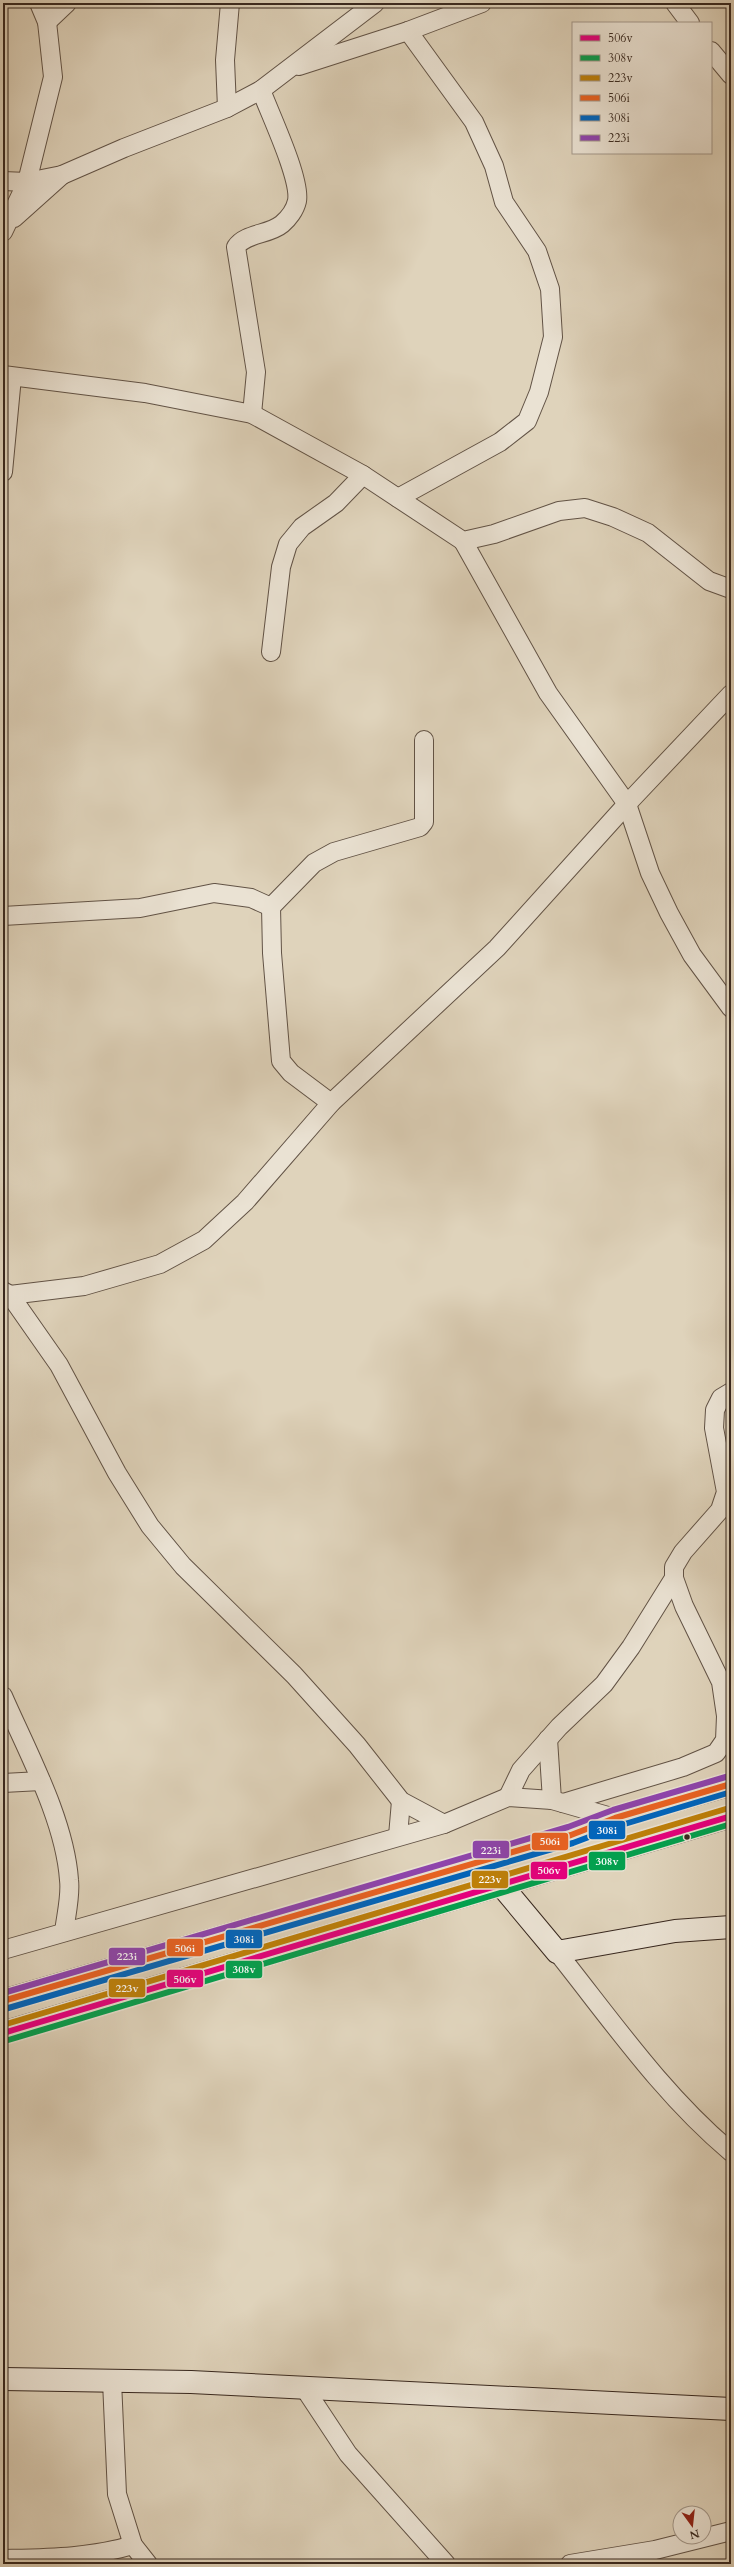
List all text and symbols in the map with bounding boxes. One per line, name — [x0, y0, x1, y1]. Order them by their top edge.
legend — [572, 22, 712, 154]
text: 506v — [608, 30, 633, 46]
text: 308v — [608, 50, 633, 66]
text: 223v — [608, 70, 633, 86]
text: 506i — [608, 90, 630, 106]
text: 308i — [608, 110, 630, 126]
text: 223i — [608, 130, 630, 146]
line badge: 308i — [588, 1820, 626, 1840]
text: 308i — [597, 1823, 618, 1838]
line badge: 506i — [531, 1832, 569, 1851]
unlabelled marker — [682, 1832, 692, 1842]
text: 506i — [540, 1834, 561, 1849]
line badge: 223i — [472, 1840, 510, 1859]
text: 223i — [481, 1843, 502, 1858]
line badge: 308v — [588, 1851, 626, 1871]
text: 308v — [596, 1854, 619, 1869]
line badge: 506v — [530, 1861, 568, 1880]
text: 506v — [538, 1863, 561, 1878]
line badge: 223v — [471, 1870, 509, 1889]
text: 223v — [479, 1872, 502, 1887]
line badge: 308i — [225, 1929, 263, 1949]
text: 308i — [234, 1932, 255, 1947]
line badge: 506i — [166, 1938, 204, 1957]
text: 506i — [175, 1941, 196, 1956]
line badge: 223i — [108, 1947, 146, 1966]
text: 223i — [117, 1949, 138, 1964]
line badge: 308v — [225, 1960, 263, 1979]
text: 308v — [233, 1962, 256, 1977]
line badge: 506v — [166, 1969, 204, 1988]
text: 506v — [174, 1972, 197, 1987]
line badge: 223v — [108, 1978, 146, 1998]
text: 223v — [116, 1981, 139, 1996]
north arrow — [672, 2505, 712, 2545]
text: N — [687, 2526, 701, 2543]

